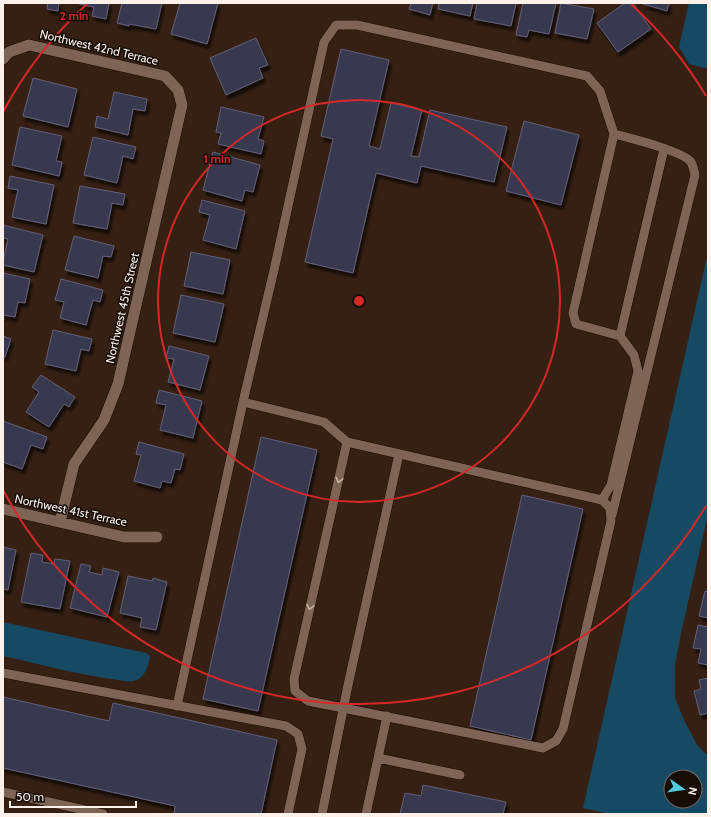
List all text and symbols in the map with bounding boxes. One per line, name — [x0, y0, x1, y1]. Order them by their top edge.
text: 2 min — [60, 8, 88, 23]
street label: Northwest 42nd Terrace — [38, 26, 160, 68]
text: 1 min — [203, 151, 231, 166]
street label: Northwest 45th Street — [102, 251, 142, 365]
centre of rings — [352, 294, 366, 308]
one-way arrow — [335, 477, 343, 484]
street label: Northwest 41st Terrace — [13, 491, 129, 529]
one-way arrow — [307, 604, 315, 610]
north arrow — [663, 769, 703, 809]
scale bar — [10, 783, 136, 809]
text: N — [685, 786, 700, 797]
text: 50 m — [16, 789, 44, 804]

